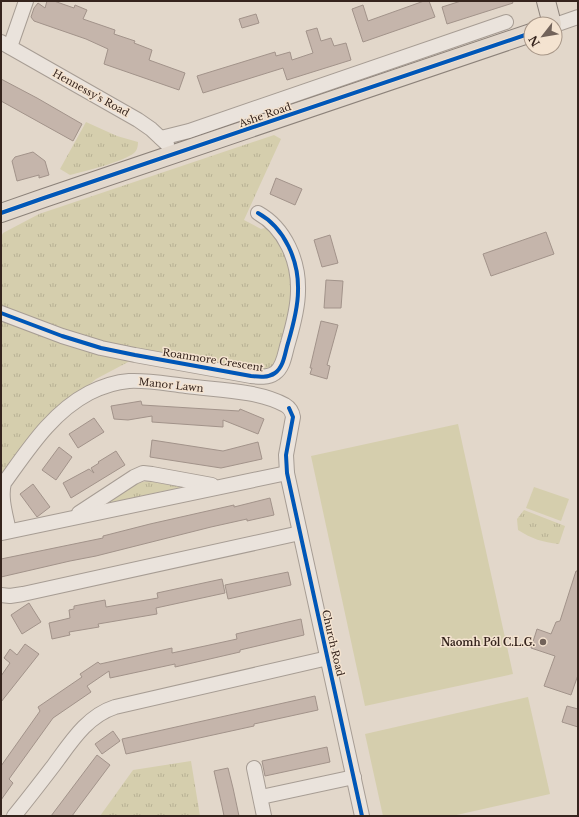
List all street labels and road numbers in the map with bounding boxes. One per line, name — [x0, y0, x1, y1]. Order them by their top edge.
street label: Hennessy's Road — [50, 67, 132, 120]
street label: Ashe Road — [236, 100, 293, 130]
street label: Roanmore Crescent — [162, 346, 265, 374]
street label: Manor Lawn — [138, 375, 204, 395]
street label: Church Road — [319, 608, 347, 678]

